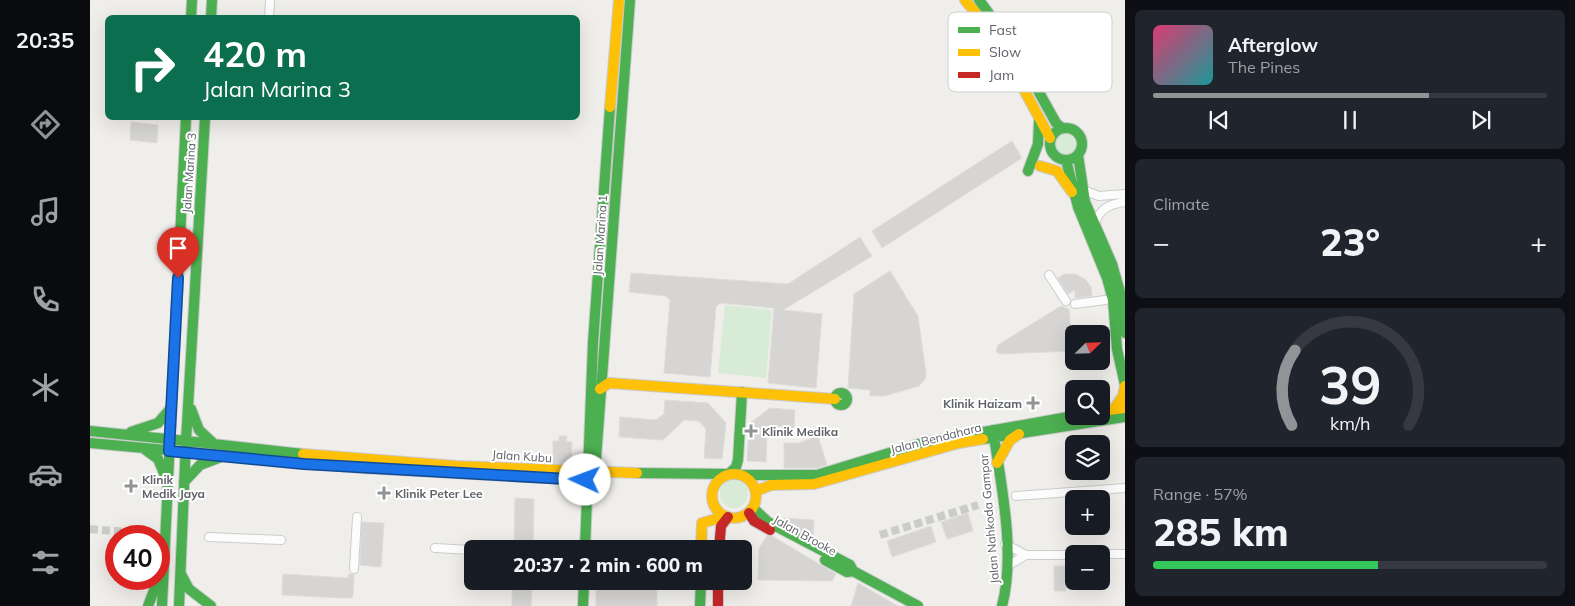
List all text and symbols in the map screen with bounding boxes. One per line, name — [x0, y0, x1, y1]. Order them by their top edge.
legend — [948, 12, 1112, 92]
text: Fast — [989, 21, 1017, 39]
text: 20:35 — [16, 26, 74, 54]
text: 420 m — [203, 32, 307, 76]
text: Afterglow — [1228, 33, 1318, 57]
icon: right — [120, 35, 185, 100]
text: Slow — [989, 43, 1021, 61]
text: The Pines — [1228, 57, 1300, 77]
text: Jam — [989, 66, 1014, 84]
text: Jalan Marina 3 — [203, 75, 351, 103]
icon: previous — [1205, 106, 1233, 134]
icon: pause — [1336, 106, 1364, 134]
icon: next — [1467, 106, 1495, 134]
icon: directions — [28, 107, 63, 142]
street label: Jalan Marina 3 — [179, 132, 199, 214]
icon: music — [28, 194, 63, 229]
street label: Jalan Marina 1 — [590, 194, 610, 276]
text: Climate — [1153, 194, 1209, 214]
text: 23° — [1320, 218, 1380, 266]
text: − — [1153, 225, 1170, 260]
text: + — [1530, 225, 1547, 260]
pin — [157, 227, 199, 278]
icon: arrive — [164, 234, 192, 262]
icon: phone — [28, 282, 63, 317]
north arrow — [1065, 325, 1110, 370]
map controls — [1065, 325, 1110, 590]
text: 39 — [1319, 352, 1381, 417]
icon: climate — [28, 370, 63, 405]
button: search — [1065, 380, 1110, 425]
place label: Klinik Haizam — [943, 396, 1022, 411]
marker: Klinik Haizam — [1026, 396, 1040, 410]
text: km/h — [1330, 412, 1370, 434]
street label: Jalan Bendahara — [889, 419, 983, 457]
marker: Klinik Medika — [744, 424, 758, 438]
place label: Klinik Medika — [762, 424, 838, 439]
button: layers — [1065, 435, 1110, 480]
street label: Jalan Kubu — [492, 446, 552, 466]
position arrow — [558, 453, 610, 505]
street label: Jalan Nahkoda Gampar — [976, 453, 1002, 585]
icon: car — [28, 457, 63, 492]
place label: Klinik Medik Jaya — [142, 472, 205, 501]
marker: Klinik Medik Jaya — [124, 479, 138, 493]
text: Range · 57% — [1153, 484, 1248, 504]
marker: Klinik Peter Lee — [377, 486, 391, 500]
place label: Klinik Peter Lee — [395, 486, 483, 501]
button: + — [1065, 490, 1110, 535]
text: 285 km — [1153, 508, 1289, 556]
street label: Jalan Brooke — [771, 511, 839, 559]
speed limit sign: 40 — [105, 525, 170, 590]
icon: filters — [28, 545, 63, 580]
button: − — [1065, 545, 1110, 590]
text: 20:37 · 2 min · 600 m — [513, 553, 703, 577]

